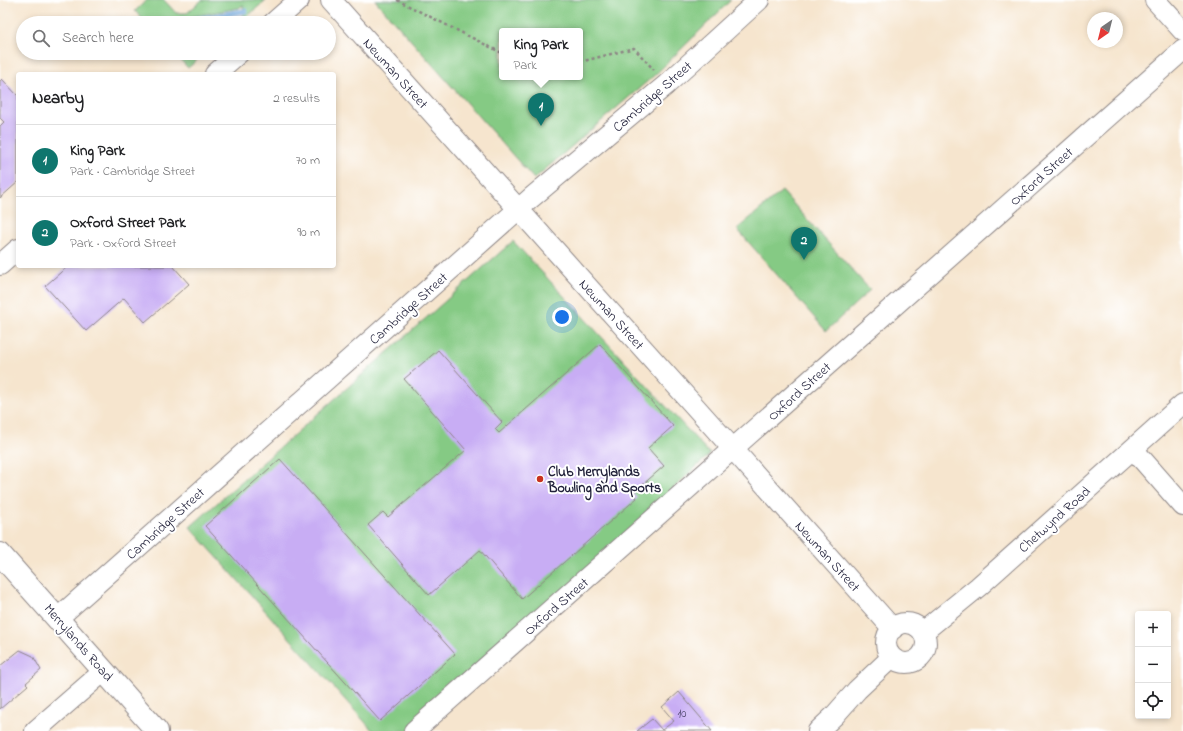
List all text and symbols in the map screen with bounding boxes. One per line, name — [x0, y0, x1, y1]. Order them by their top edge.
north arrow — [1087, 12, 1123, 48]
search box — [16, 16, 336, 60]
icon: search — [30, 27, 52, 49]
text: Search here — [62, 27, 134, 49]
popup — [499, 28, 583, 80]
street label: Newman Street — [357, 34, 433, 114]
text: King Park — [514, 34, 568, 56]
text: Park — [514, 56, 537, 75]
street label: Cambridge Street — [609, 56, 698, 138]
text: Nearby — [32, 86, 84, 111]
text: 2 results — [273, 89, 320, 108]
pin: 1 — [528, 93, 554, 126]
text: King Park — [70, 140, 125, 162]
street label: Oxford Street — [1005, 143, 1079, 211]
text: 1 — [43, 151, 47, 170]
text: 70 m — [296, 151, 320, 170]
text: Park · Cambridge Street — [70, 162, 195, 181]
text: Oxford Street Park — [70, 212, 186, 234]
text: 2 — [42, 223, 48, 242]
text: 90 m — [297, 223, 320, 242]
pin: 2 — [791, 227, 817, 260]
text: Park · Oxford Street — [70, 234, 176, 253]
street label: Cambridge Street — [365, 268, 454, 351]
street label: Newman Street — [573, 275, 649, 355]
your location — [552, 307, 572, 327]
street label: Oxford Street — [763, 358, 837, 426]
place label: Club Merrylands Bowling and Sports — [547, 462, 661, 501]
marker: Club Merrylands Bowling and Sports — [535, 474, 545, 484]
street label: Chetwynd Road — [1014, 482, 1097, 559]
street label: Cambridge Street — [122, 483, 211, 566]
street label: Newman Street — [789, 517, 865, 597]
street label: Oxford Street — [520, 573, 594, 641]
street label: Merrylands Road — [37, 599, 118, 687]
map controls — [1135, 611, 1171, 719]
button: + — [1135, 611, 1171, 647]
button: − — [1135, 647, 1171, 683]
button: locate — [1135, 683, 1171, 719]
house number: 10 — [677, 705, 687, 723]

